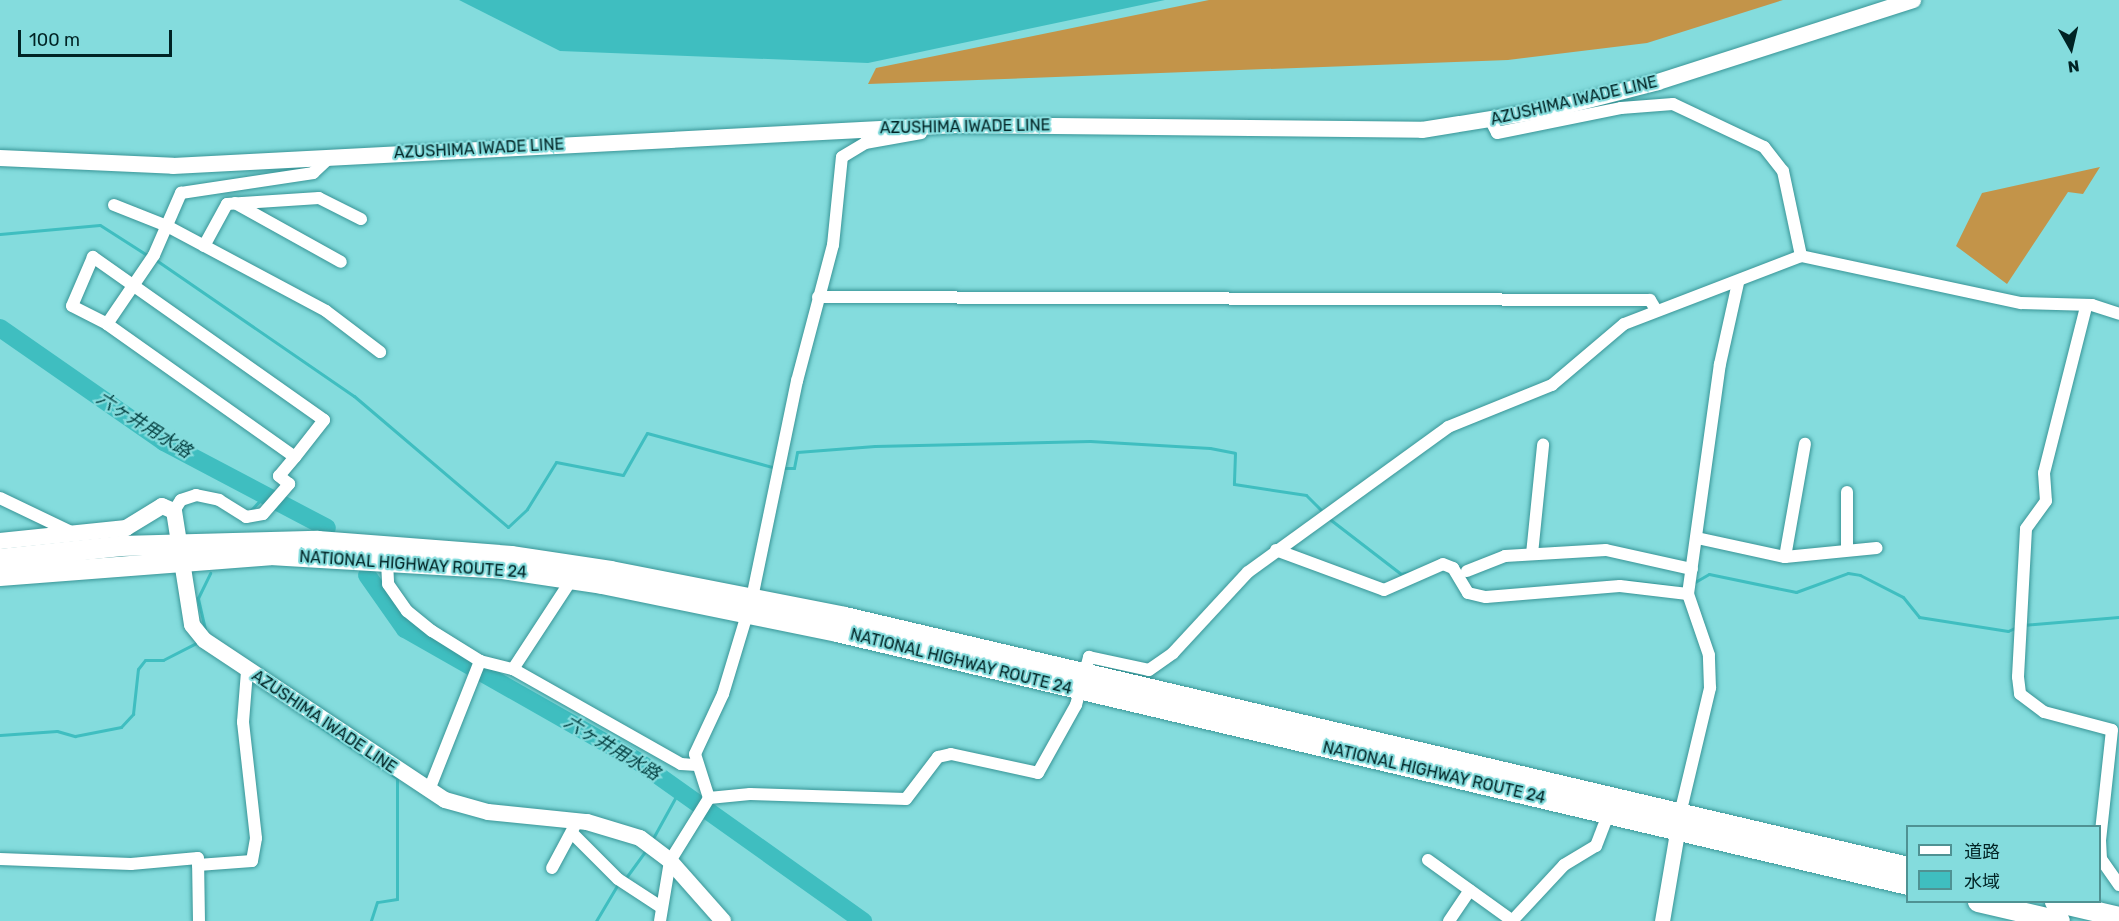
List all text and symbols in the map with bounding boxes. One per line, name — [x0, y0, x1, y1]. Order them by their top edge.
scale bar — [21, 18, 176, 56]
north arrow — [2041, 18, 2101, 78]
text: 100 m — [29, 29, 80, 51]
text: N — [2067, 56, 2081, 77]
street label: AZUSHIMA IWADE LINE — [1489, 72, 1659, 130]
street label: AZUSHIMA IWADE LINE — [879, 116, 1051, 138]
street label: AZUSHIMA IWADE LINE — [393, 135, 565, 163]
water label: 六ヶ井用水路 — [92, 387, 196, 463]
street label: NATIONAL HIGHWAY ROUTE 24 — [298, 547, 528, 583]
street label: NATIONAL HIGHWAY ROUTE 24 — [848, 625, 1074, 699]
street label: AZUSHIMA IWADE LINE — [248, 666, 400, 778]
water label: 六ヶ井用水路 — [560, 711, 664, 785]
street label: NATIONAL HIGHWAY ROUTE 24 — [1320, 738, 1548, 808]
legend — [1906, 825, 2101, 903]
text: 道路 — [1964, 841, 2000, 863]
text: 水域 — [1964, 871, 2000, 893]

